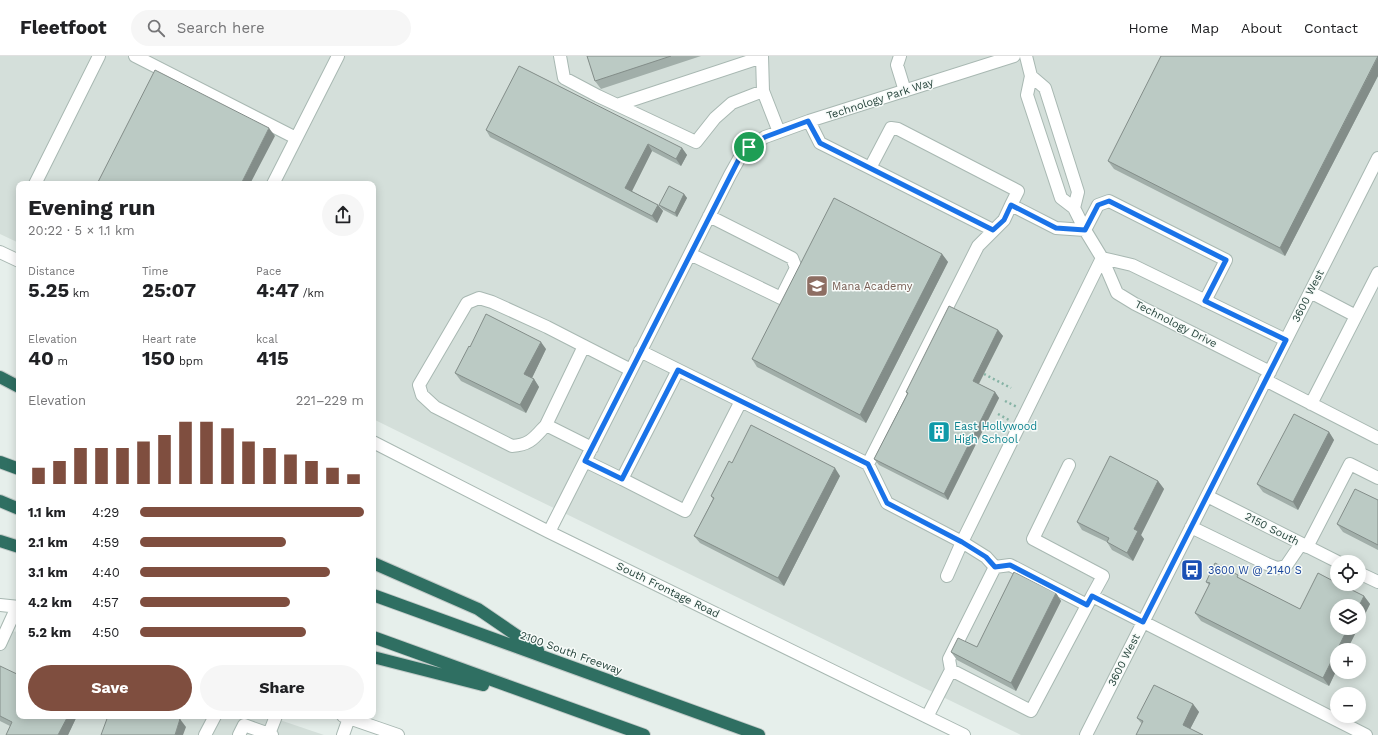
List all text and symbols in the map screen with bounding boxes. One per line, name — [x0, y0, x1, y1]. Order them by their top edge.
search box — [131, 10, 411, 46]
text: Fleetfoot — [20, 16, 107, 39]
icon: search — [145, 17, 167, 39]
text: Search here — [177, 19, 265, 37]
text: Home — [1128, 20, 1168, 36]
text: Map — [1190, 20, 1219, 36]
text: About — [1241, 20, 1282, 36]
text: Contact — [1304, 20, 1358, 36]
street label: Technology Park Way — [825, 75, 935, 122]
pin — [732, 130, 766, 164]
icon: arrive — [738, 136, 760, 158]
button: share — [322, 194, 364, 236]
text: Evening run — [28, 195, 156, 220]
text: 20:22 · 5 × 1.1 km — [28, 223, 135, 238]
text: Distance — [28, 265, 75, 278]
text: Time — [142, 265, 168, 278]
text: Pace — [256, 265, 281, 278]
street label: 3600 West — [1289, 267, 1327, 324]
school or university icon: Mana Academy — [804, 273, 830, 299]
text: 5.25 — [28, 278, 69, 302]
text: 25:07 — [142, 278, 196, 302]
text: 4:47 — [256, 278, 299, 302]
place label: Mana Academy — [832, 280, 913, 293]
text: km — [69, 287, 90, 300]
text: /km — [299, 287, 324, 300]
street label: Technology Drive — [1133, 298, 1219, 350]
text: Elevation — [28, 333, 77, 346]
text: Heart rate — [142, 333, 196, 346]
text: kcal — [256, 333, 278, 346]
text: 40 — [28, 346, 54, 370]
text: 150 — [142, 346, 175, 370]
text: 415 — [256, 346, 289, 370]
text: m — [54, 355, 68, 368]
text: bpm — [175, 355, 203, 368]
text: Elevation — [28, 393, 86, 408]
text: 221–229 m — [296, 393, 364, 408]
building icon: East Hollywood High School — [926, 419, 952, 445]
place label: East Hollywood High School — [954, 420, 1037, 446]
text: 1.1 km — [28, 505, 66, 520]
text: 4:29 — [92, 505, 119, 520]
street label: 2150 South — [1243, 510, 1301, 548]
text: 2.1 km — [28, 535, 68, 550]
text: 4:59 — [92, 535, 119, 550]
map controls — [1330, 555, 1366, 723]
button: locate — [1330, 555, 1366, 591]
bus stop icon: 3600 W @ 2140 S — [1179, 557, 1205, 583]
street label: South Frontage Road — [614, 559, 722, 621]
place label: 3600 W @ 2140 S — [1208, 564, 1302, 577]
text: 3.1 km — [28, 565, 68, 580]
text: 4:40 — [92, 565, 120, 580]
text: 4.2 km — [28, 595, 72, 610]
text: 4:57 — [92, 595, 119, 610]
button: layers — [1330, 599, 1366, 635]
text: 5.2 km — [28, 625, 71, 640]
text: 4:50 — [92, 625, 119, 640]
street label: 2100 South Freeway — [518, 629, 624, 678]
street label: 3600 West — [1105, 631, 1143, 688]
button: + — [1330, 643, 1366, 679]
button: Save — [28, 665, 192, 711]
button: Share — [200, 665, 364, 711]
button: − — [1330, 687, 1366, 723]

